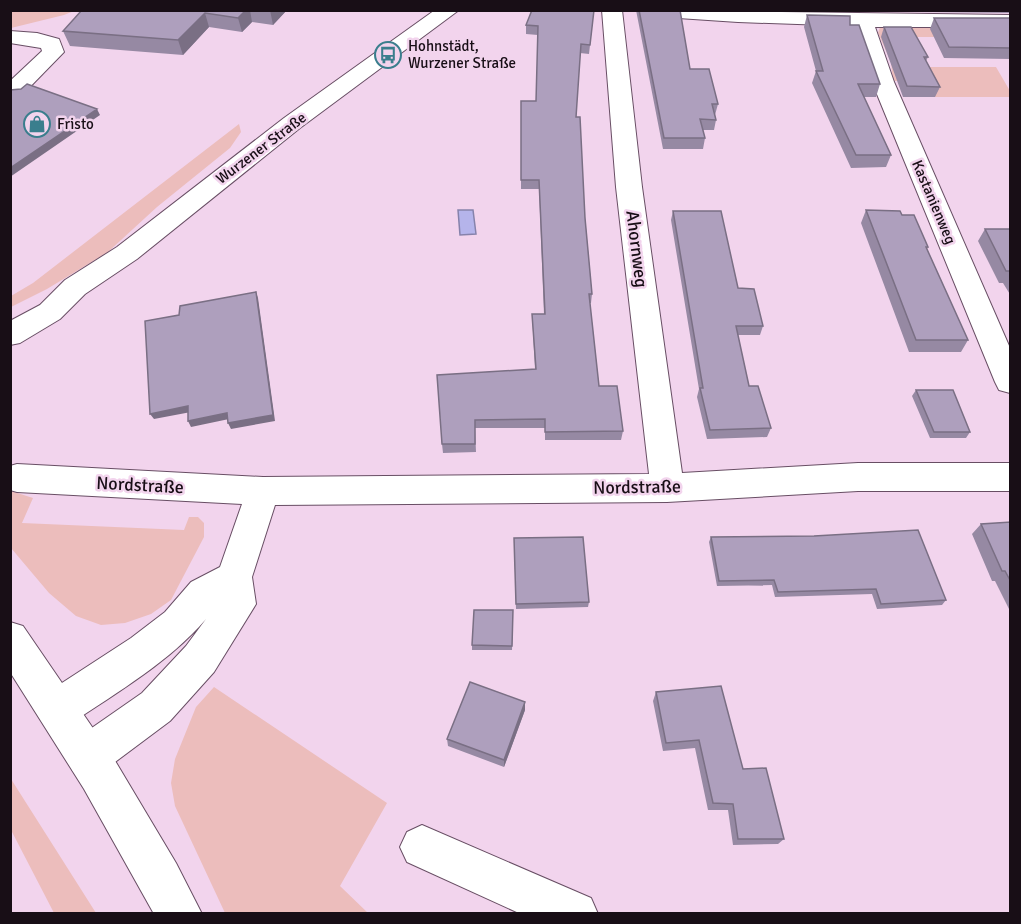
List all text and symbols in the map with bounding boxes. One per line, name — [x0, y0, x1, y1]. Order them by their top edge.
place label: Hohnstädt, Wurzener Straße — [408, 37, 516, 72]
bus stop icon: Hohnstädt, Wurzener Straße — [373, 40, 403, 70]
street label: Wurzener Straße — [212, 108, 310, 188]
shop icon: Fristo — [22, 109, 52, 139]
place label: Fristo — [57, 115, 94, 133]
street label: Kastanienweg — [908, 157, 960, 247]
street label: Ahornweg — [621, 209, 653, 289]
street label: Nordstraße — [96, 472, 184, 498]
street label: Nordstraße — [593, 475, 681, 499]

